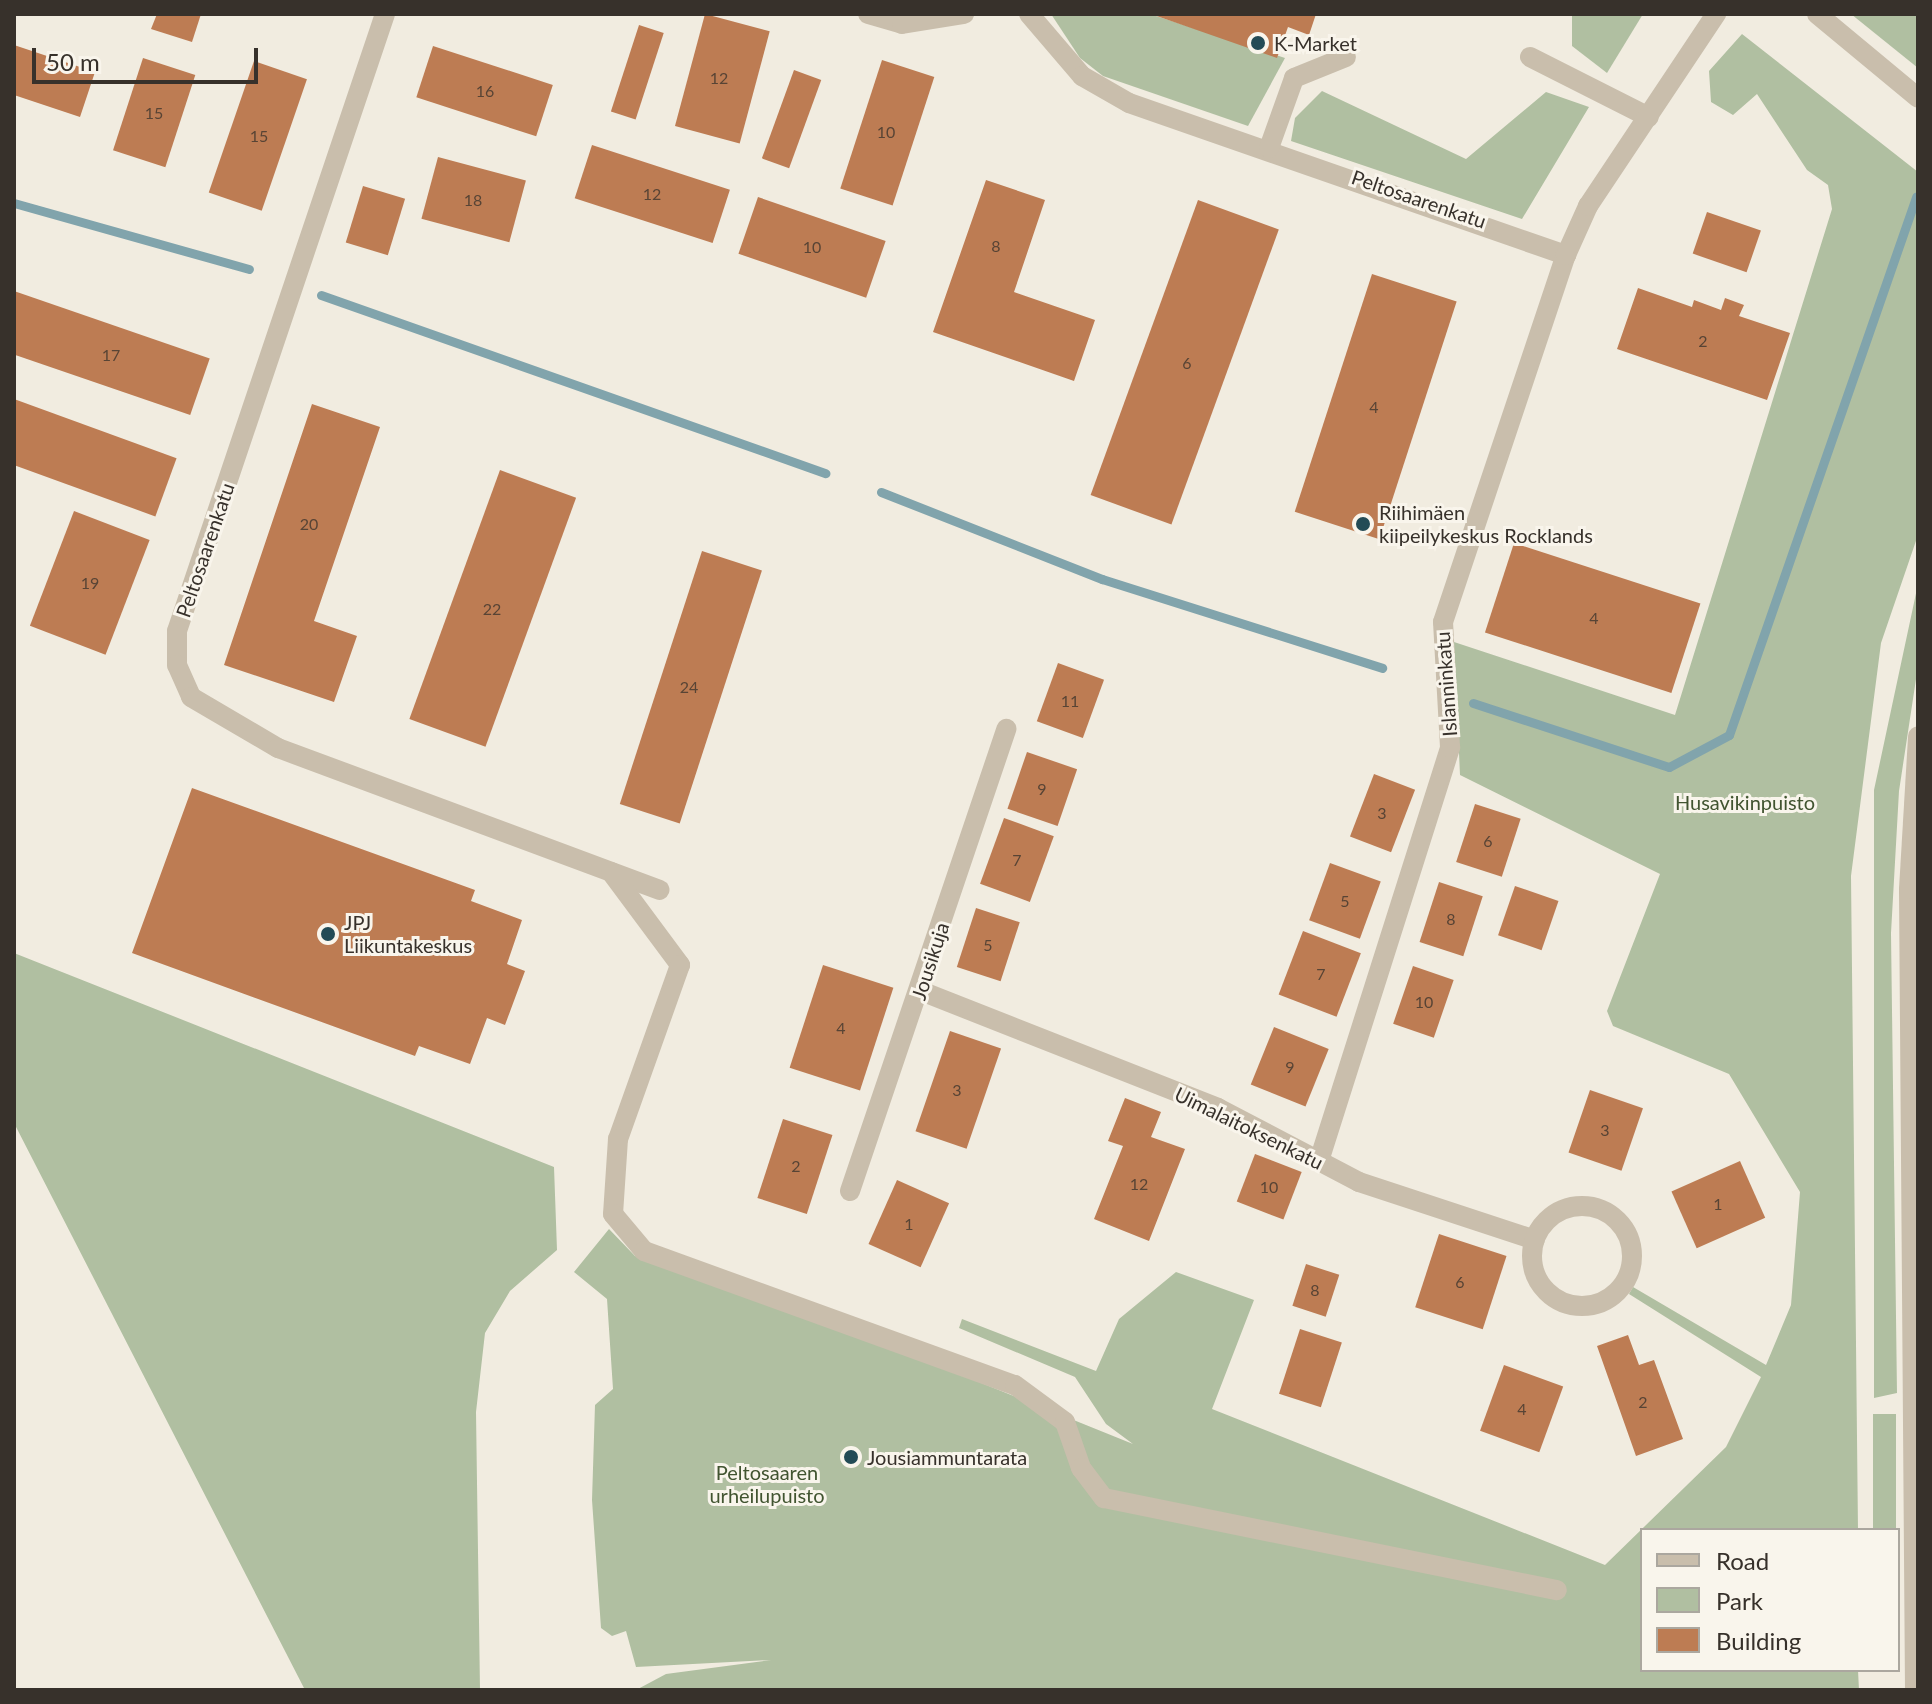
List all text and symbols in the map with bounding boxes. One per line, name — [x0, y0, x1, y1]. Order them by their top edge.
place label: K-Market — [1274, 31, 1357, 55]
scale bar — [36, 32, 262, 82]
marker: K-Market — [1249, 34, 1267, 52]
text: 50 m — [46, 47, 100, 76]
house number: 12 — [710, 68, 728, 88]
house number: 16 — [476, 81, 494, 101]
house number: 15 — [145, 103, 163, 123]
house number: 10 — [877, 122, 895, 142]
house number: 15 — [250, 126, 268, 146]
street label: Peltosaarenkatu — [1349, 165, 1489, 233]
house number: 12 — [643, 184, 661, 204]
house number: 18 — [464, 190, 482, 210]
house number: 8 — [991, 236, 1001, 256]
house number: 10 — [803, 237, 821, 257]
house number: 2 — [1698, 331, 1708, 351]
house number: 17 — [102, 345, 120, 365]
house number: 6 — [1182, 353, 1192, 373]
house number: 4 — [1369, 397, 1379, 417]
street label: Peltosaarenkatu — [171, 480, 239, 620]
place label: Riihimäen kiipeilykeskus Rocklands — [1379, 500, 1593, 547]
house number: 20 — [300, 514, 318, 534]
marker: Riihimäen kiipeilykeskus Rocklands — [1354, 515, 1372, 533]
house number: 19 — [81, 573, 99, 593]
house number: 22 — [483, 599, 501, 619]
house number: 4 — [1589, 608, 1599, 628]
street label: Islanninkatu — [1430, 631, 1462, 737]
house number: 24 — [680, 677, 698, 697]
house number: 11 — [1061, 691, 1079, 711]
house number: 9 — [1037, 779, 1047, 799]
park label: Husavikinpuisto — [1675, 790, 1815, 814]
house number: 3 — [1377, 803, 1387, 823]
house number: 6 — [1483, 831, 1493, 851]
house number: 7 — [1012, 850, 1022, 870]
house number: 5 — [1340, 891, 1350, 911]
house number: 8 — [1446, 909, 1456, 929]
place label: JPJ Liikuntakeskus — [344, 910, 472, 957]
street label: Jousikuja — [906, 919, 954, 1003]
marker: JPJ Liikuntakeskus — [319, 925, 337, 943]
house number: 5 — [983, 935, 993, 955]
house number: 7 — [1316, 964, 1326, 984]
house number: 10 — [1415, 992, 1433, 1012]
house number: 4 — [836, 1018, 846, 1038]
house number: 9 — [1285, 1057, 1295, 1077]
house number: 3 — [952, 1080, 962, 1100]
street label: Uimalaitoksenkatu — [1171, 1082, 1327, 1174]
house number: 3 — [1600, 1120, 1610, 1140]
house number: 2 — [791, 1156, 801, 1176]
house number: 12 — [1130, 1174, 1148, 1194]
house number: 10 — [1260, 1177, 1278, 1197]
house number: 1 — [1713, 1194, 1723, 1214]
house number: 1 — [904, 1214, 914, 1234]
house number: 6 — [1455, 1272, 1465, 1292]
house number: 8 — [1310, 1280, 1320, 1300]
house number: 2 — [1638, 1392, 1648, 1412]
house number: 4 — [1517, 1399, 1527, 1419]
place label: Jousiammuntarata — [867, 1445, 1027, 1469]
marker: Jousiammuntarata — [842, 1448, 860, 1466]
park label: Peltosaaren urheilupuisto — [709, 1461, 825, 1508]
legend — [1640, 1528, 1900, 1672]
text: Road — [1716, 1546, 1769, 1575]
text: Park — [1716, 1586, 1763, 1615]
text: Building — [1716, 1626, 1801, 1655]

